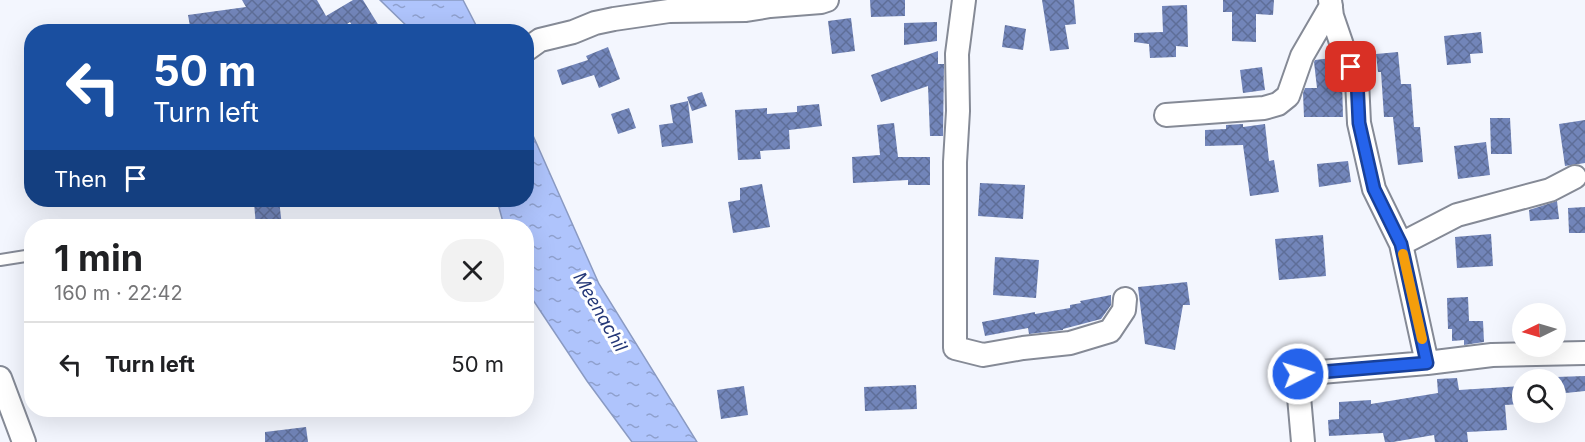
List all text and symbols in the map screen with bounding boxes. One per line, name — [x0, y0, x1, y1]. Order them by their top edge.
pin — [1325, 41, 1376, 92]
text: 50 m — [153, 45, 256, 96]
icon: left — [54, 48, 132, 126]
icon: arrive — [1334, 50, 1367, 83]
text: Turn left — [153, 96, 259, 129]
icon: arrive — [119, 162, 152, 195]
text: Then — [54, 166, 107, 192]
text: 1 min — [54, 236, 143, 280]
button: close — [441, 239, 504, 302]
water label: Meenachil — [569, 268, 632, 356]
text: 160 m · 22:42 — [54, 281, 183, 305]
north arrow — [1512, 303, 1566, 357]
map controls — [1512, 303, 1566, 423]
position arrow — [1266, 342, 1330, 406]
icon: left — [54, 348, 87, 381]
text: Turn left — [105, 351, 195, 377]
text: 50 m — [451, 351, 504, 377]
button: search — [1512, 369, 1566, 423]

